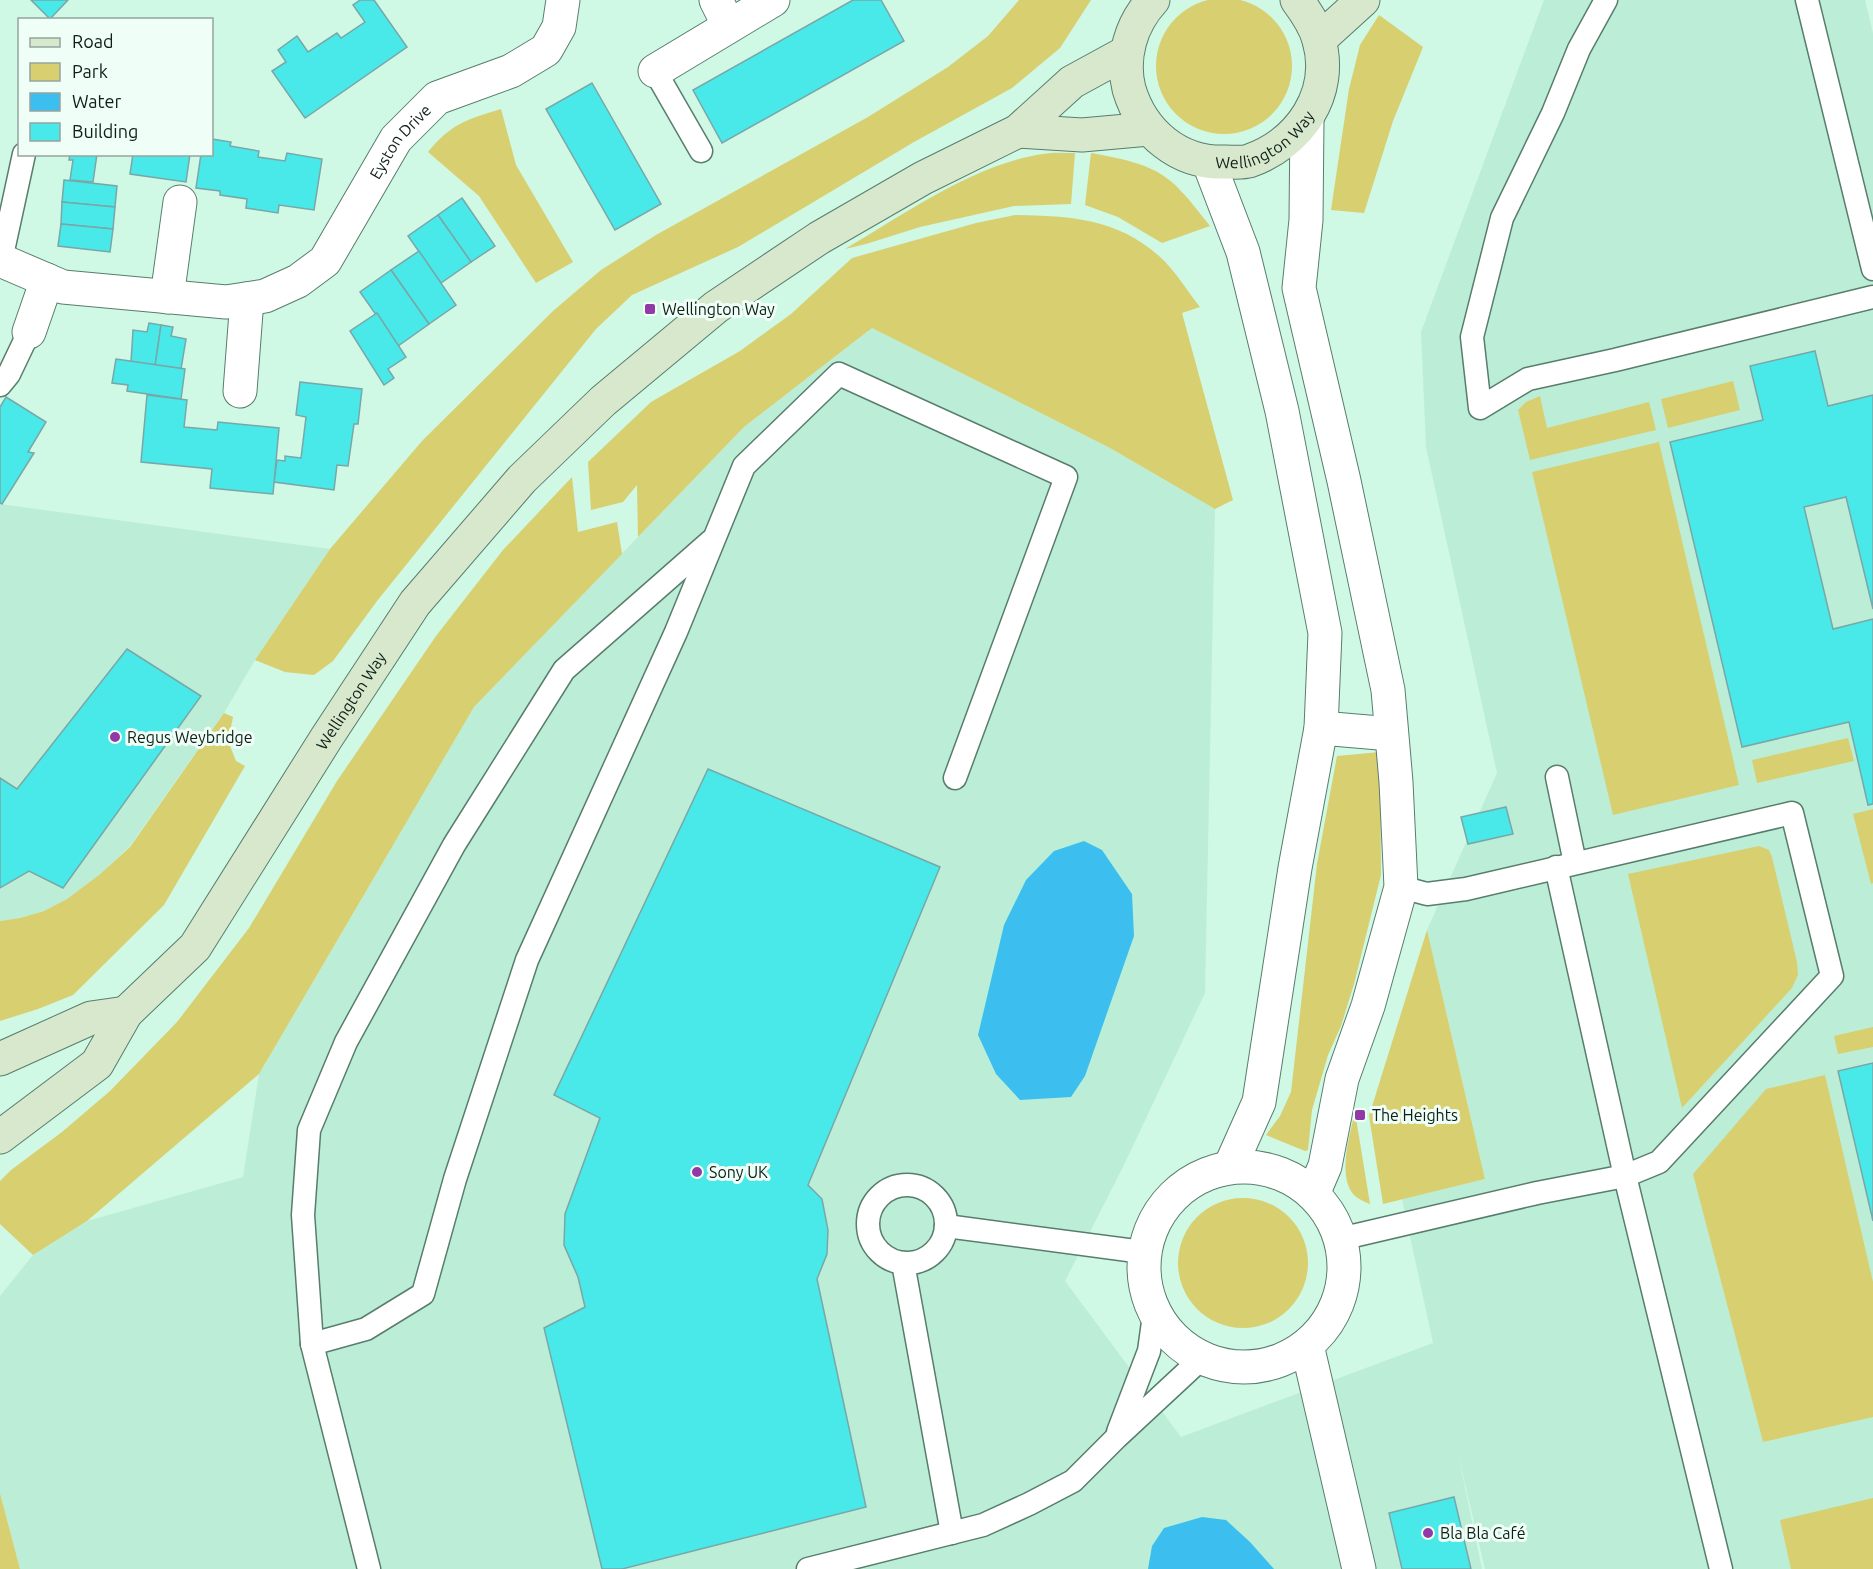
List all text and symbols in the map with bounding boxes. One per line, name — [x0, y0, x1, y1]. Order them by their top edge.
legend — [18, 18, 213, 156]
text: Road — [72, 31, 114, 51]
text: Park — [72, 61, 108, 81]
text: Water — [72, 91, 122, 111]
street label: Eyston Drive — [366, 101, 434, 182]
street label: Wellington Way — [1215, 107, 1318, 171]
text: Building — [72, 121, 138, 141]
place label: Wellington Way — [662, 300, 775, 318]
marker: Wellington Way — [643, 302, 657, 316]
street label: Wellington Way — [312, 648, 389, 753]
place label: Regus Weybridge — [127, 728, 253, 746]
marker: Regus Weybridge — [108, 730, 122, 744]
place label: The Heights — [1372, 1106, 1458, 1124]
marker: The Heights — [1353, 1108, 1367, 1122]
place label: Sony UK — [709, 1163, 768, 1181]
marker: Sony UK — [690, 1165, 704, 1179]
place label: Bla Bla Café — [1440, 1524, 1526, 1542]
marker: Bla Bla Café — [1421, 1526, 1435, 1540]

